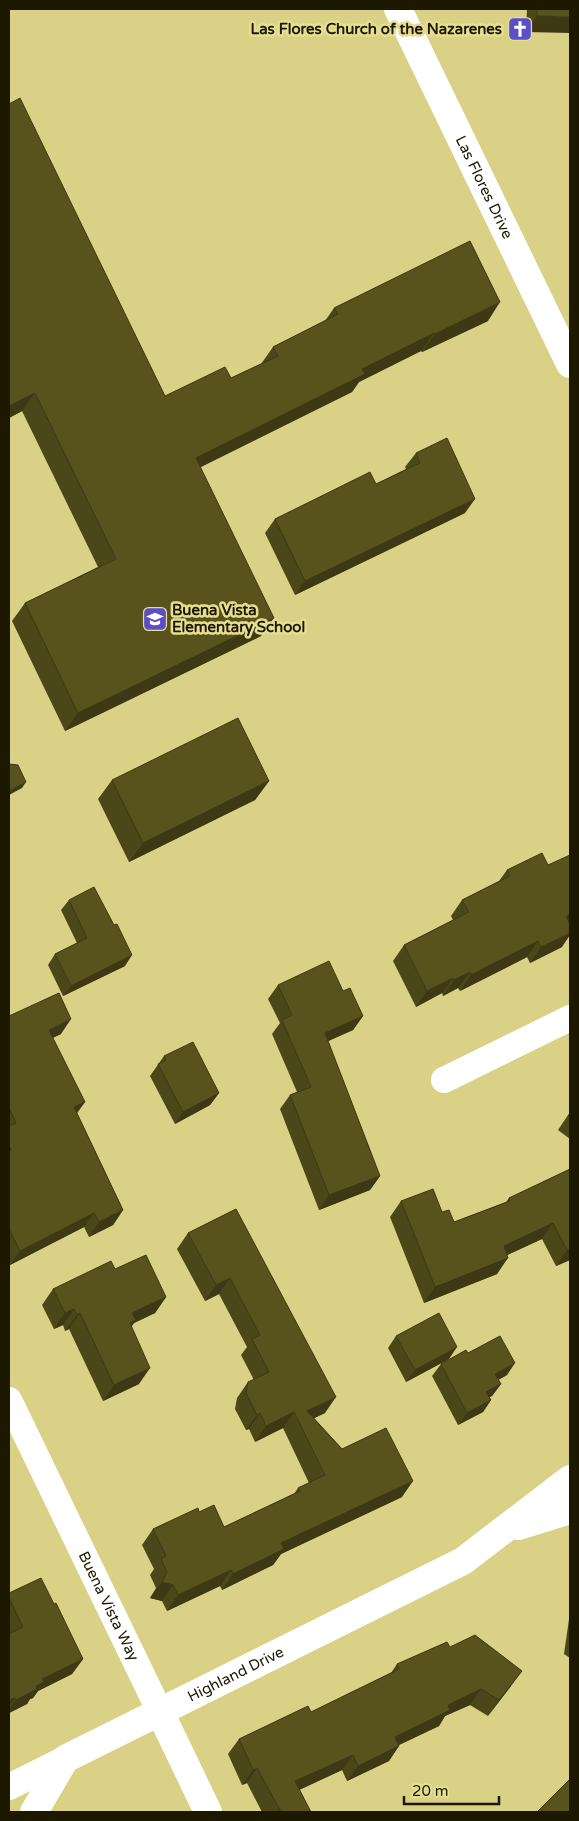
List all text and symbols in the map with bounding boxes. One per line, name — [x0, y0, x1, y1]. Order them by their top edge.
church icon: Las Flores Church of the Nazarenes — [507, 16, 533, 42]
place label: Las Flores Church of the Nazarenes — [251, 20, 502, 38]
street label: Las Flores Drive — [452, 133, 517, 242]
place label: Buena Vista Elementary School — [172, 601, 305, 637]
school or university icon: Buena Vista Elementary School — [142, 606, 168, 632]
street label: Buena Vista Way — [75, 1548, 143, 1664]
street label: Highland Drive — [185, 1643, 287, 1706]
scale bar — [404, 1774, 499, 1806]
text: 20 m — [412, 1782, 449, 1800]

